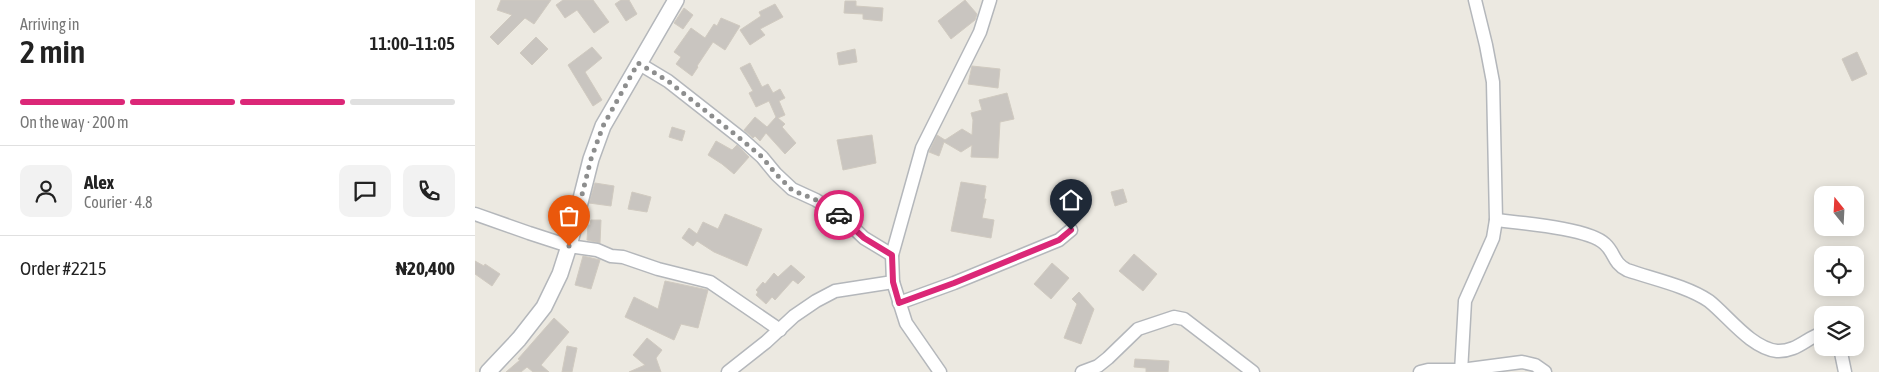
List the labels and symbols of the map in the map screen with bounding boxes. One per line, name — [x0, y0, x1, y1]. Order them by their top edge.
pin — [1050, 179, 1092, 230]
north arrow — [1814, 186, 1864, 236]
courier — [814, 190, 864, 240]
pin — [548, 195, 590, 246]

